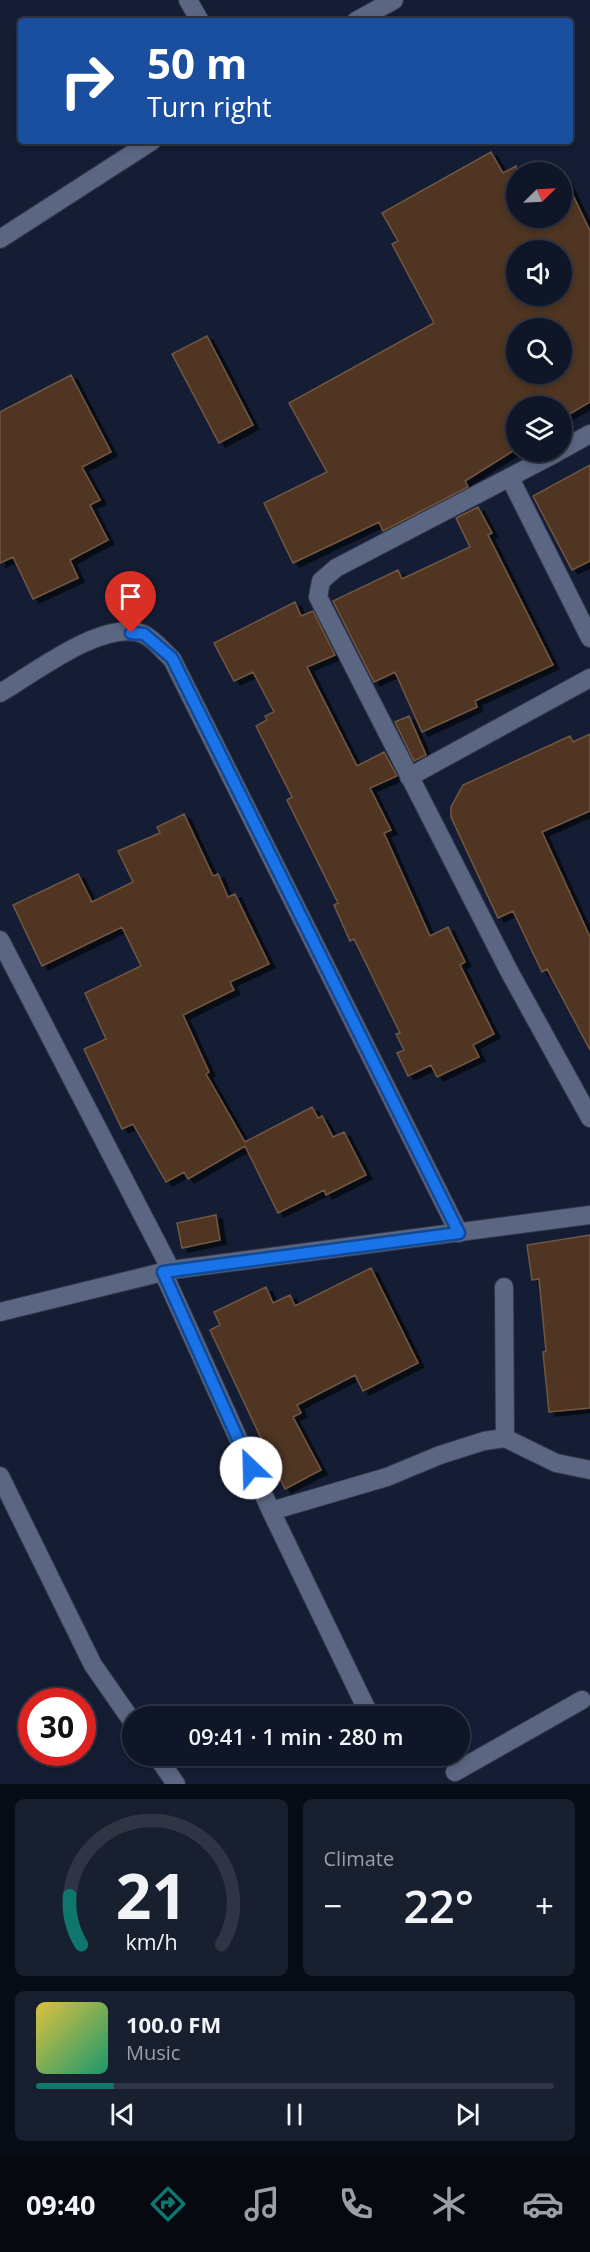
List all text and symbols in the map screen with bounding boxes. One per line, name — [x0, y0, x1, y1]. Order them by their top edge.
text: 50 m — [147, 34, 247, 91]
icon: right — [48, 42, 126, 120]
text: Turn right — [147, 88, 272, 125]
north arrow — [506, 162, 572, 228]
map controls — [506, 162, 572, 462]
button: sound — [506, 240, 572, 306]
button: search — [506, 318, 572, 384]
button: layers — [506, 396, 572, 462]
pin — [105, 571, 156, 633]
icon: arrive — [114, 580, 147, 613]
position arrow — [219, 1436, 283, 1500]
speed limit sign: 30 — [18, 1688, 96, 1766]
text: 09:41 · 1 min · 280 m — [188, 1721, 404, 1751]
text: Climate — [324, 1845, 394, 1872]
text: 21 — [116, 1852, 187, 1937]
text: 22° — [403, 1875, 474, 1936]
text: − — [324, 1883, 342, 1928]
text: + — [535, 1883, 554, 1928]
text: km/h — [125, 1927, 177, 1956]
text: 100.0 FM — [126, 2009, 221, 2039]
text: Music — [126, 2039, 180, 2066]
icon: previous — [106, 2098, 139, 2131]
icon: pause — [278, 2098, 311, 2131]
icon: next — [451, 2098, 484, 2131]
icon: directions — [147, 2183, 189, 2225]
icon: music — [241, 2183, 283, 2225]
icon: phone — [335, 2183, 377, 2225]
icon: climate — [428, 2183, 470, 2225]
icon: car — [522, 2183, 564, 2225]
text: 09:40 — [26, 2186, 95, 2223]

